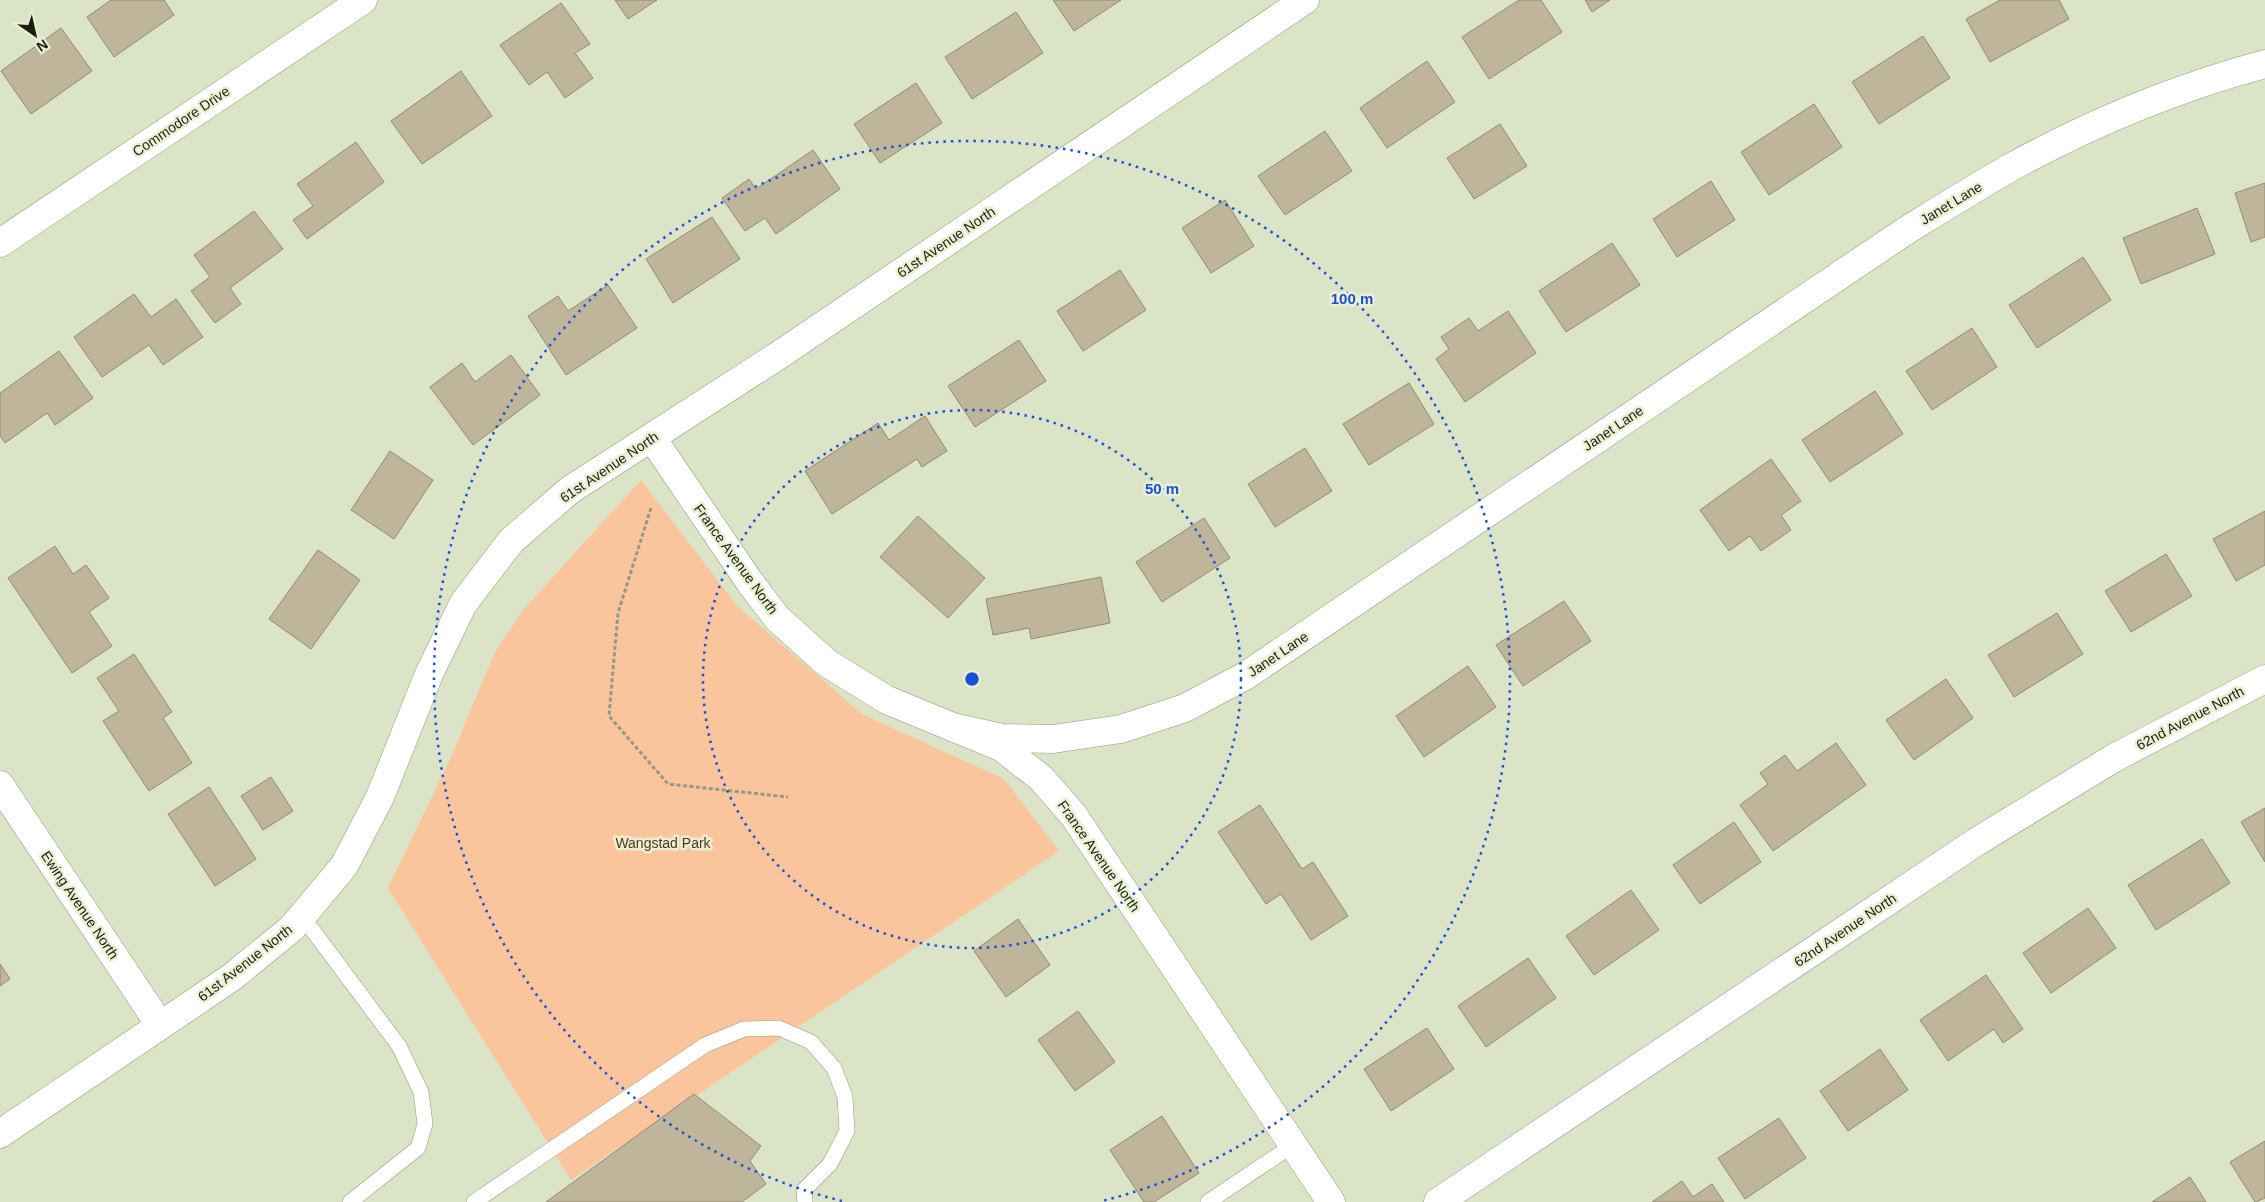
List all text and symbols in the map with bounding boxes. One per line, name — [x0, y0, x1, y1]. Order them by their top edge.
north arrow — [10, 10, 60, 60]
text: N — [34, 36, 51, 55]
street label: Commodore Drive — [129, 82, 233, 159]
street label: Janet Lane — [1917, 178, 1985, 228]
street label: 61st Avenue North — [894, 203, 998, 281]
text: 100 m — [1331, 290, 1373, 307]
street label: Janet Lane — [1580, 402, 1646, 454]
street label: 61st Avenue North — [557, 428, 661, 506]
text: 50 m — [1145, 480, 1179, 497]
street label: France Avenue North — [691, 501, 781, 617]
street label: Janet Lane — [1245, 628, 1311, 680]
centre of rings — [963, 670, 981, 688]
street label: 62nd Avenue North — [2133, 683, 2247, 753]
street label: France Avenue North — [1055, 797, 1143, 915]
park label: Wangstad Park — [615, 835, 712, 851]
street label: Ewing Avenue North — [38, 848, 122, 962]
street label: 62nd Avenue North — [1791, 890, 1899, 970]
street label: 61st Avenue North — [195, 921, 295, 1005]

